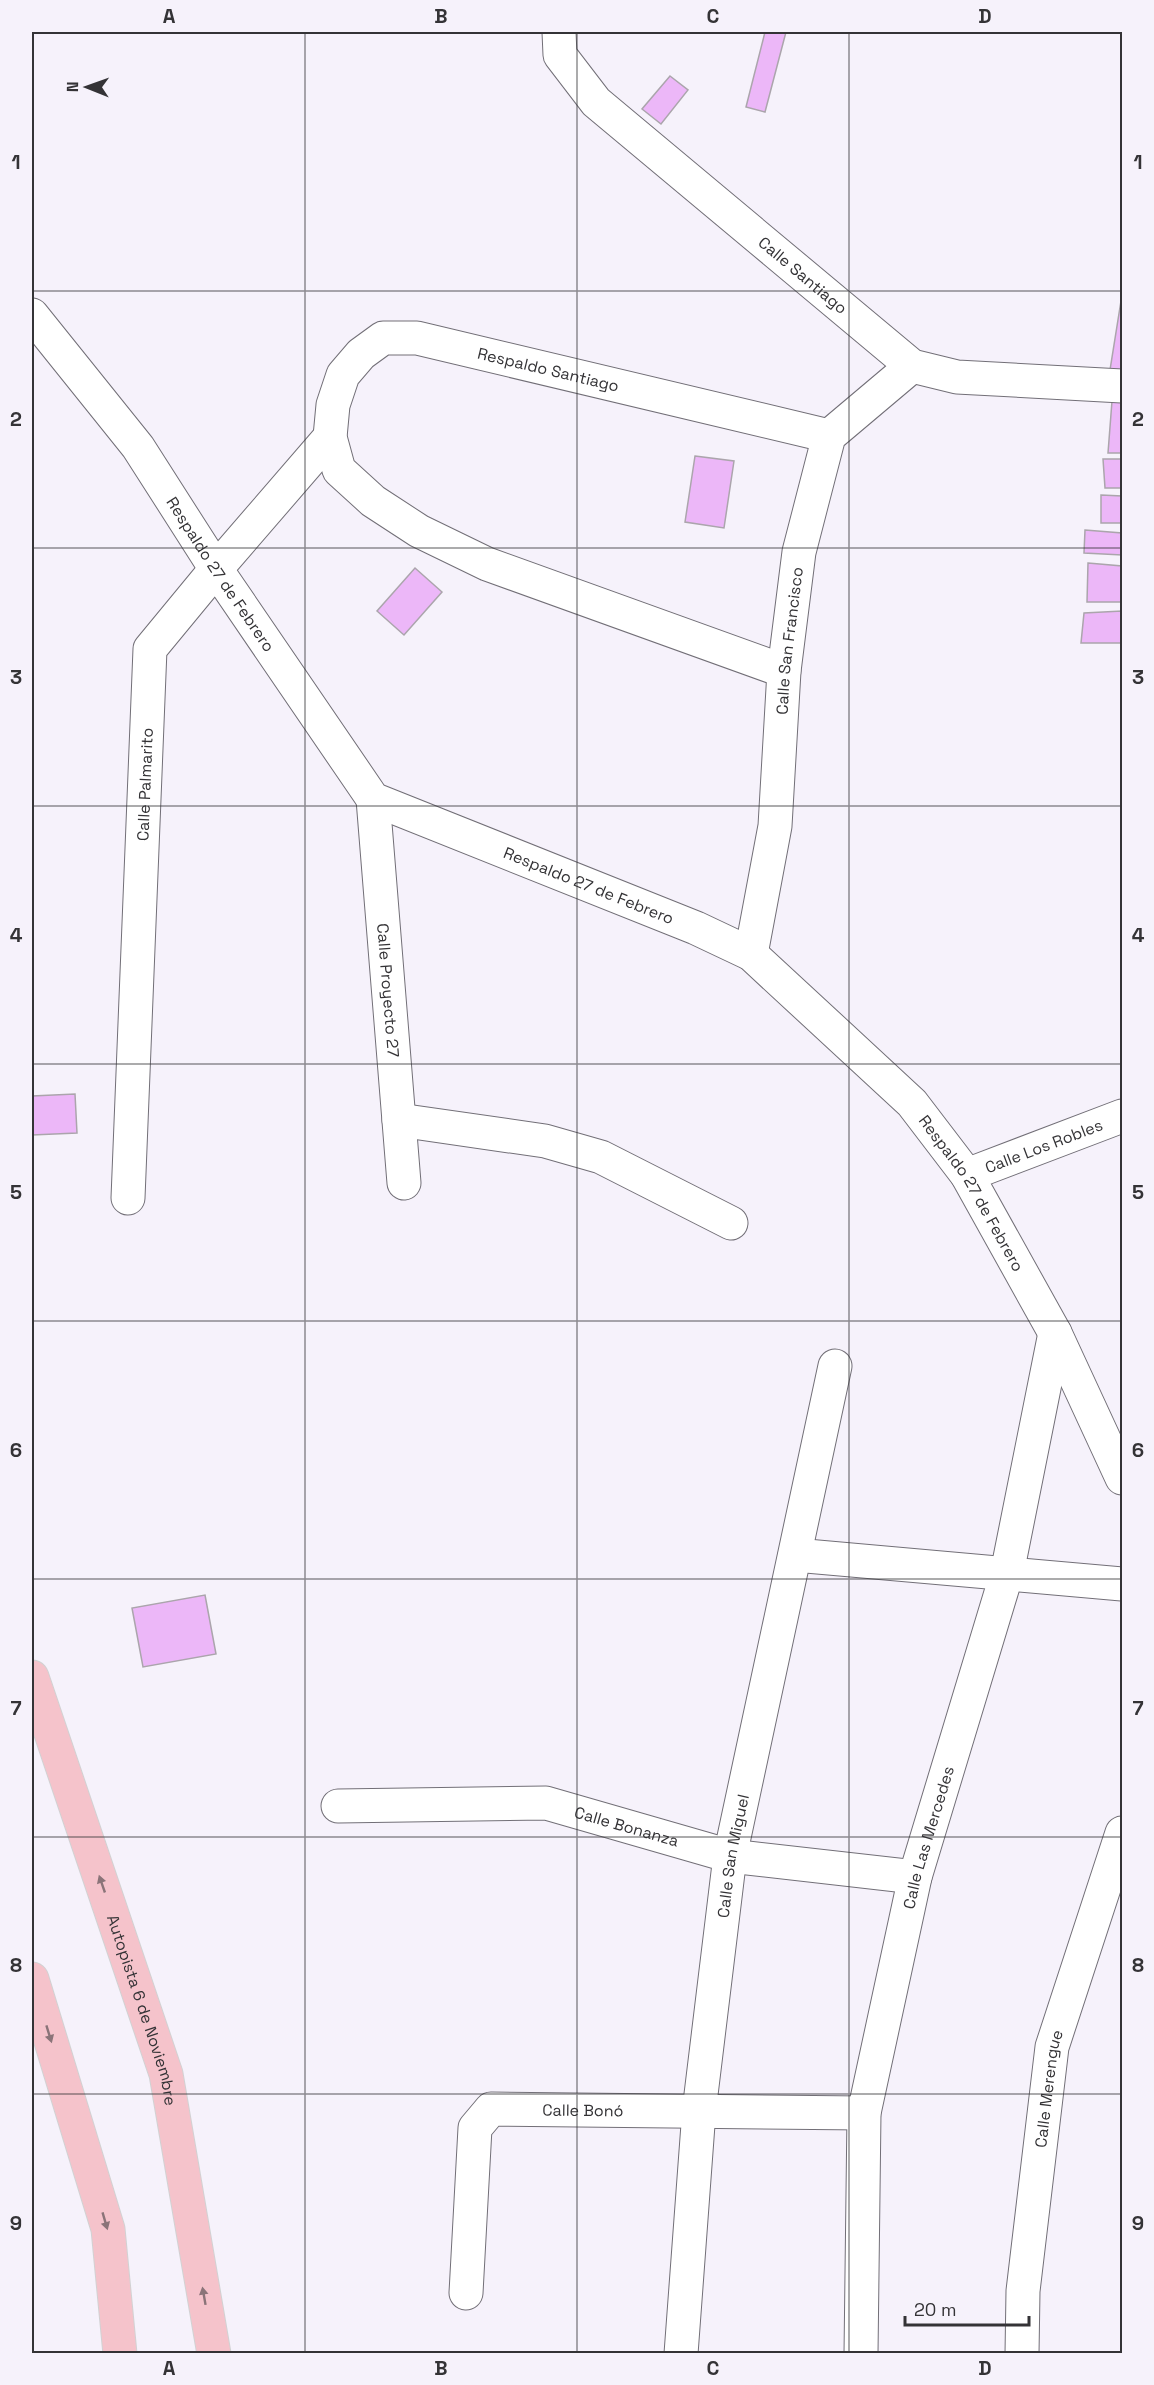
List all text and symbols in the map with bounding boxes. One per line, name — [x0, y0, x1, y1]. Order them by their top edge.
text: A — [163, 3, 176, 29]
text: B — [434, 3, 448, 29]
text: C — [707, 3, 720, 29]
text: D — [978, 3, 992, 29]
north arrow — [57, 57, 117, 117]
text: N — [62, 81, 83, 92]
text: 1 — [11, 149, 21, 175]
text: 1 — [1133, 149, 1143, 175]
street label: Calle Santiago — [754, 232, 852, 319]
street label: Respaldo Santiago — [475, 343, 621, 397]
text: 2 — [10, 406, 22, 432]
text: 2 — [1132, 406, 1144, 432]
street label: Respaldo 27 de Febrero — [162, 493, 279, 656]
street label: Calle San Francisco — [771, 566, 808, 715]
text: 3 — [10, 664, 22, 690]
text: 3 — [1132, 664, 1144, 690]
street label: Calle Palmarito — [132, 727, 158, 841]
street label: Respaldo 27 de Febrero — [500, 842, 677, 929]
text: 4 — [10, 922, 23, 948]
text: 4 — [1132, 922, 1145, 948]
street label: Calle Proyecto 27 — [372, 923, 404, 1058]
street label: Respaldo 27 de Febrero — [914, 1111, 1029, 1275]
street label: Calle Los Robles — [982, 1114, 1106, 1178]
text: 5 — [10, 1179, 22, 1205]
text: 5 — [1132, 1179, 1144, 1205]
text: 6 — [10, 1437, 22, 1463]
text: 6 — [1132, 1437, 1144, 1463]
text: 7 — [10, 1695, 22, 1721]
text: 7 — [1132, 1695, 1144, 1721]
street label: Calle Las Mercedes — [898, 1764, 959, 1911]
street label: Calle San Miguel — [713, 1792, 754, 1919]
street label: Calle Bonanza — [572, 1802, 681, 1852]
one-way arrow — [96, 1875, 106, 1893]
street label: Autopista 6 de Noviembre — [102, 1912, 181, 2107]
text: 8 — [10, 1952, 22, 1978]
text: 8 — [1132, 1952, 1144, 1978]
one-way arrow — [44, 2026, 54, 2044]
street label: Calle Merengue — [1030, 2027, 1068, 2149]
street label: Calle Bonó — [542, 2100, 624, 2121]
text: 9 — [10, 2210, 22, 2236]
text: 9 — [1132, 2210, 1144, 2236]
one-way arrow — [101, 2212, 110, 2230]
one-way arrow — [200, 2286, 209, 2305]
scale bar — [905, 2289, 1030, 2327]
text: 20 m — [914, 2298, 957, 2321]
text: A — [163, 2355, 176, 2381]
text: B — [434, 2355, 448, 2381]
text: C — [707, 2355, 720, 2381]
text: D — [978, 2355, 992, 2381]

